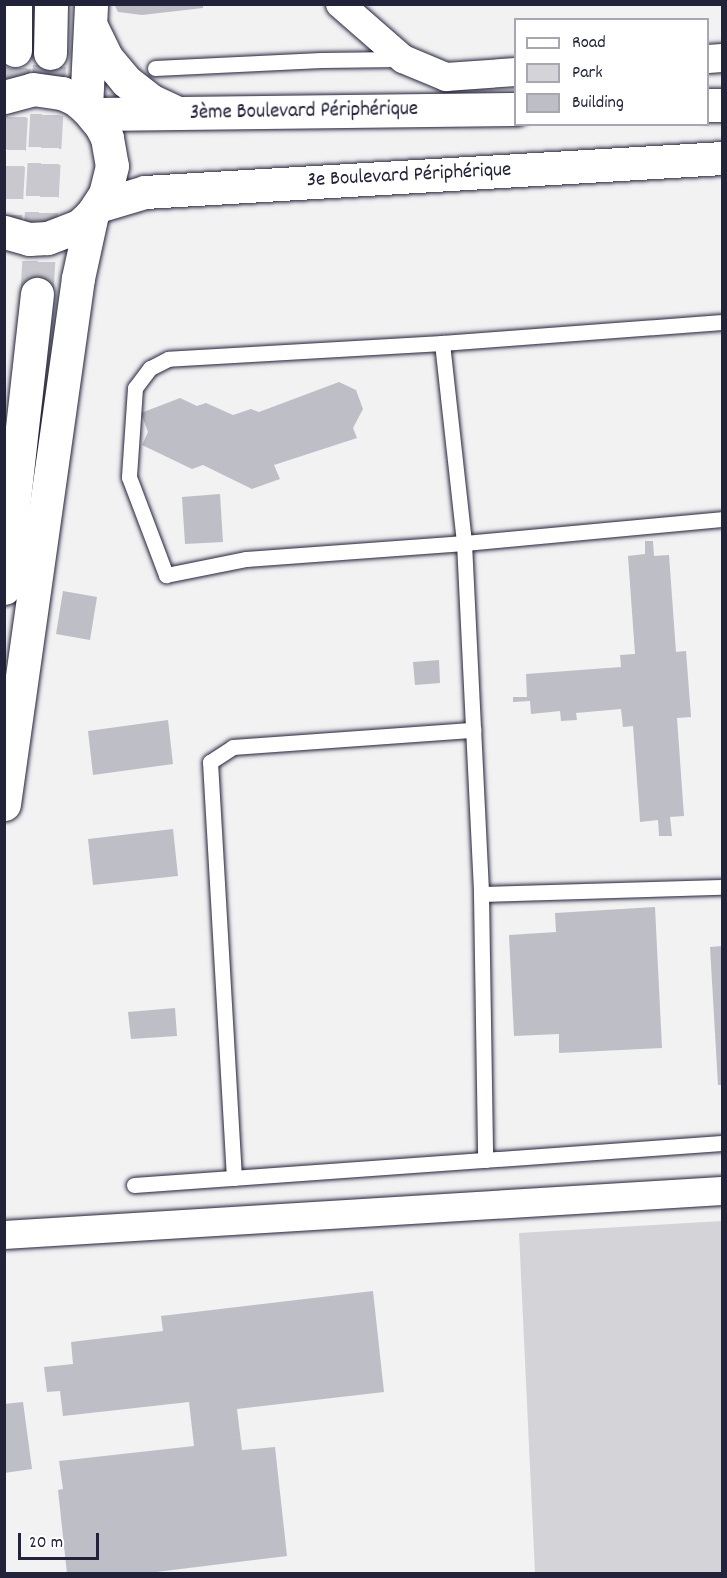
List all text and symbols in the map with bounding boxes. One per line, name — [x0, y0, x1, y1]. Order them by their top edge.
legend — [514, 18, 709, 126]
text: Road — [572, 31, 606, 56]
text: Park — [572, 61, 603, 86]
text: Building — [572, 91, 624, 116]
street label: 3ème Boulevard Périphérique — [190, 97, 418, 127]
street label: 3e Boulevard Périphérique — [306, 158, 512, 194]
scale bar — [21, 1521, 102, 1559]
text: 20 m — [29, 1531, 63, 1556]

